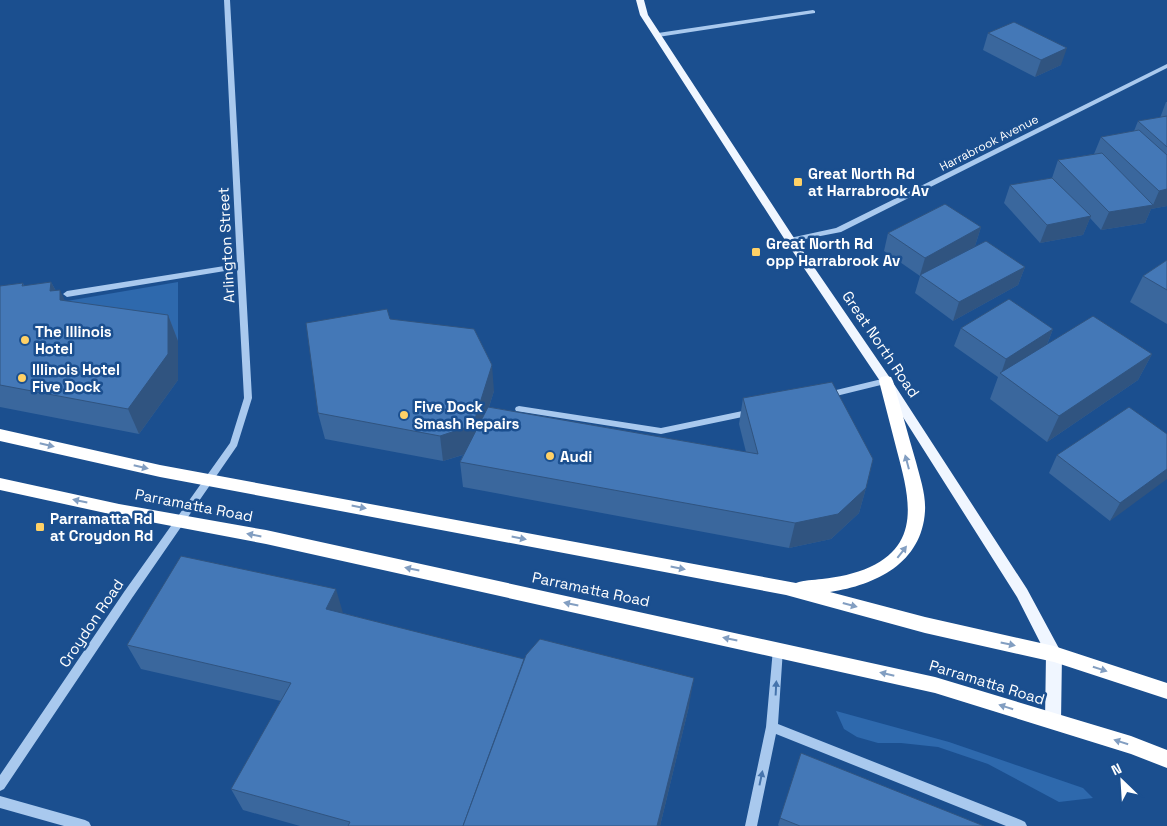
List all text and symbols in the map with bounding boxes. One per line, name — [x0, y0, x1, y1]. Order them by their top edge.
street label: Harrabrook Avenue — [937, 111, 1041, 175]
place label: Great North Rd at Harrabrook Av — [808, 164, 929, 200]
marker: Great North Rd at Harrabrook Av — [792, 176, 804, 188]
street label: Arlington Street — [213, 186, 239, 303]
place label: Great North Rd opp Harrabrook Av — [766, 234, 900, 270]
marker: Great North Rd opp Harrabrook Av — [750, 246, 762, 258]
street label: Great North Road — [838, 287, 924, 401]
place label: The Illinois Hotel — [35, 322, 112, 358]
marker: The Illinois Hotel — [19, 334, 31, 346]
place label: Illinois Hotel Five Dock — [32, 360, 120, 396]
marker: Illinois Hotel Five Dock — [16, 372, 28, 384]
place label: Five Dock Smash Repairs — [414, 397, 520, 433]
marker: Five Dock Smash Repairs — [398, 409, 410, 421]
one-way arrow — [39, 442, 55, 450]
place label: Audi — [560, 447, 592, 466]
marker: Audi — [544, 450, 556, 462]
one-way arrow — [903, 455, 911, 470]
one-way arrow — [134, 463, 149, 471]
street label: Parramatta Road — [133, 484, 255, 526]
one-way arrow — [73, 497, 88, 505]
one-way arrow — [351, 504, 367, 512]
place label: Parramatta Rd at Croydon Rd — [50, 509, 153, 545]
marker: Parramatta Rd at Croydon Rd — [34, 521, 46, 533]
one-way arrow — [245, 530, 261, 538]
one-way arrow — [511, 534, 527, 542]
one-way arrow — [897, 545, 907, 559]
one-way arrow — [671, 564, 686, 572]
one-way arrow — [405, 565, 420, 573]
street label: Parramatta Road — [530, 567, 652, 611]
street label: Croydon Road — [55, 575, 127, 671]
one-way arrow — [564, 600, 579, 608]
one-way arrow — [842, 601, 857, 609]
one-way arrow — [721, 634, 737, 642]
one-way arrow — [1000, 640, 1016, 648]
street label: Parramatta Road — [927, 655, 1047, 709]
one-way arrow — [1092, 666, 1107, 673]
one-way arrow — [880, 670, 895, 678]
one-way arrow — [772, 680, 780, 696]
one-way arrow — [998, 702, 1013, 710]
one-way arrow — [1114, 738, 1129, 746]
north arrow — [1097, 756, 1147, 806]
text: N — [1108, 759, 1125, 779]
one-way arrow — [757, 770, 765, 786]

